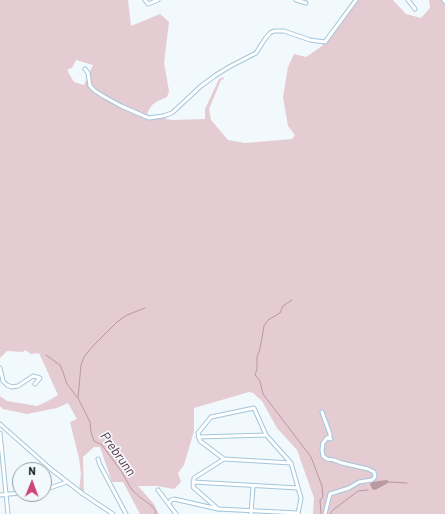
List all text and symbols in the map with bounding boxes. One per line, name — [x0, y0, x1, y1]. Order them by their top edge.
water label: Prebrunn — [97, 429, 139, 479]
north arrow — [12, 462, 52, 502]
text: N — [28, 464, 36, 477]

